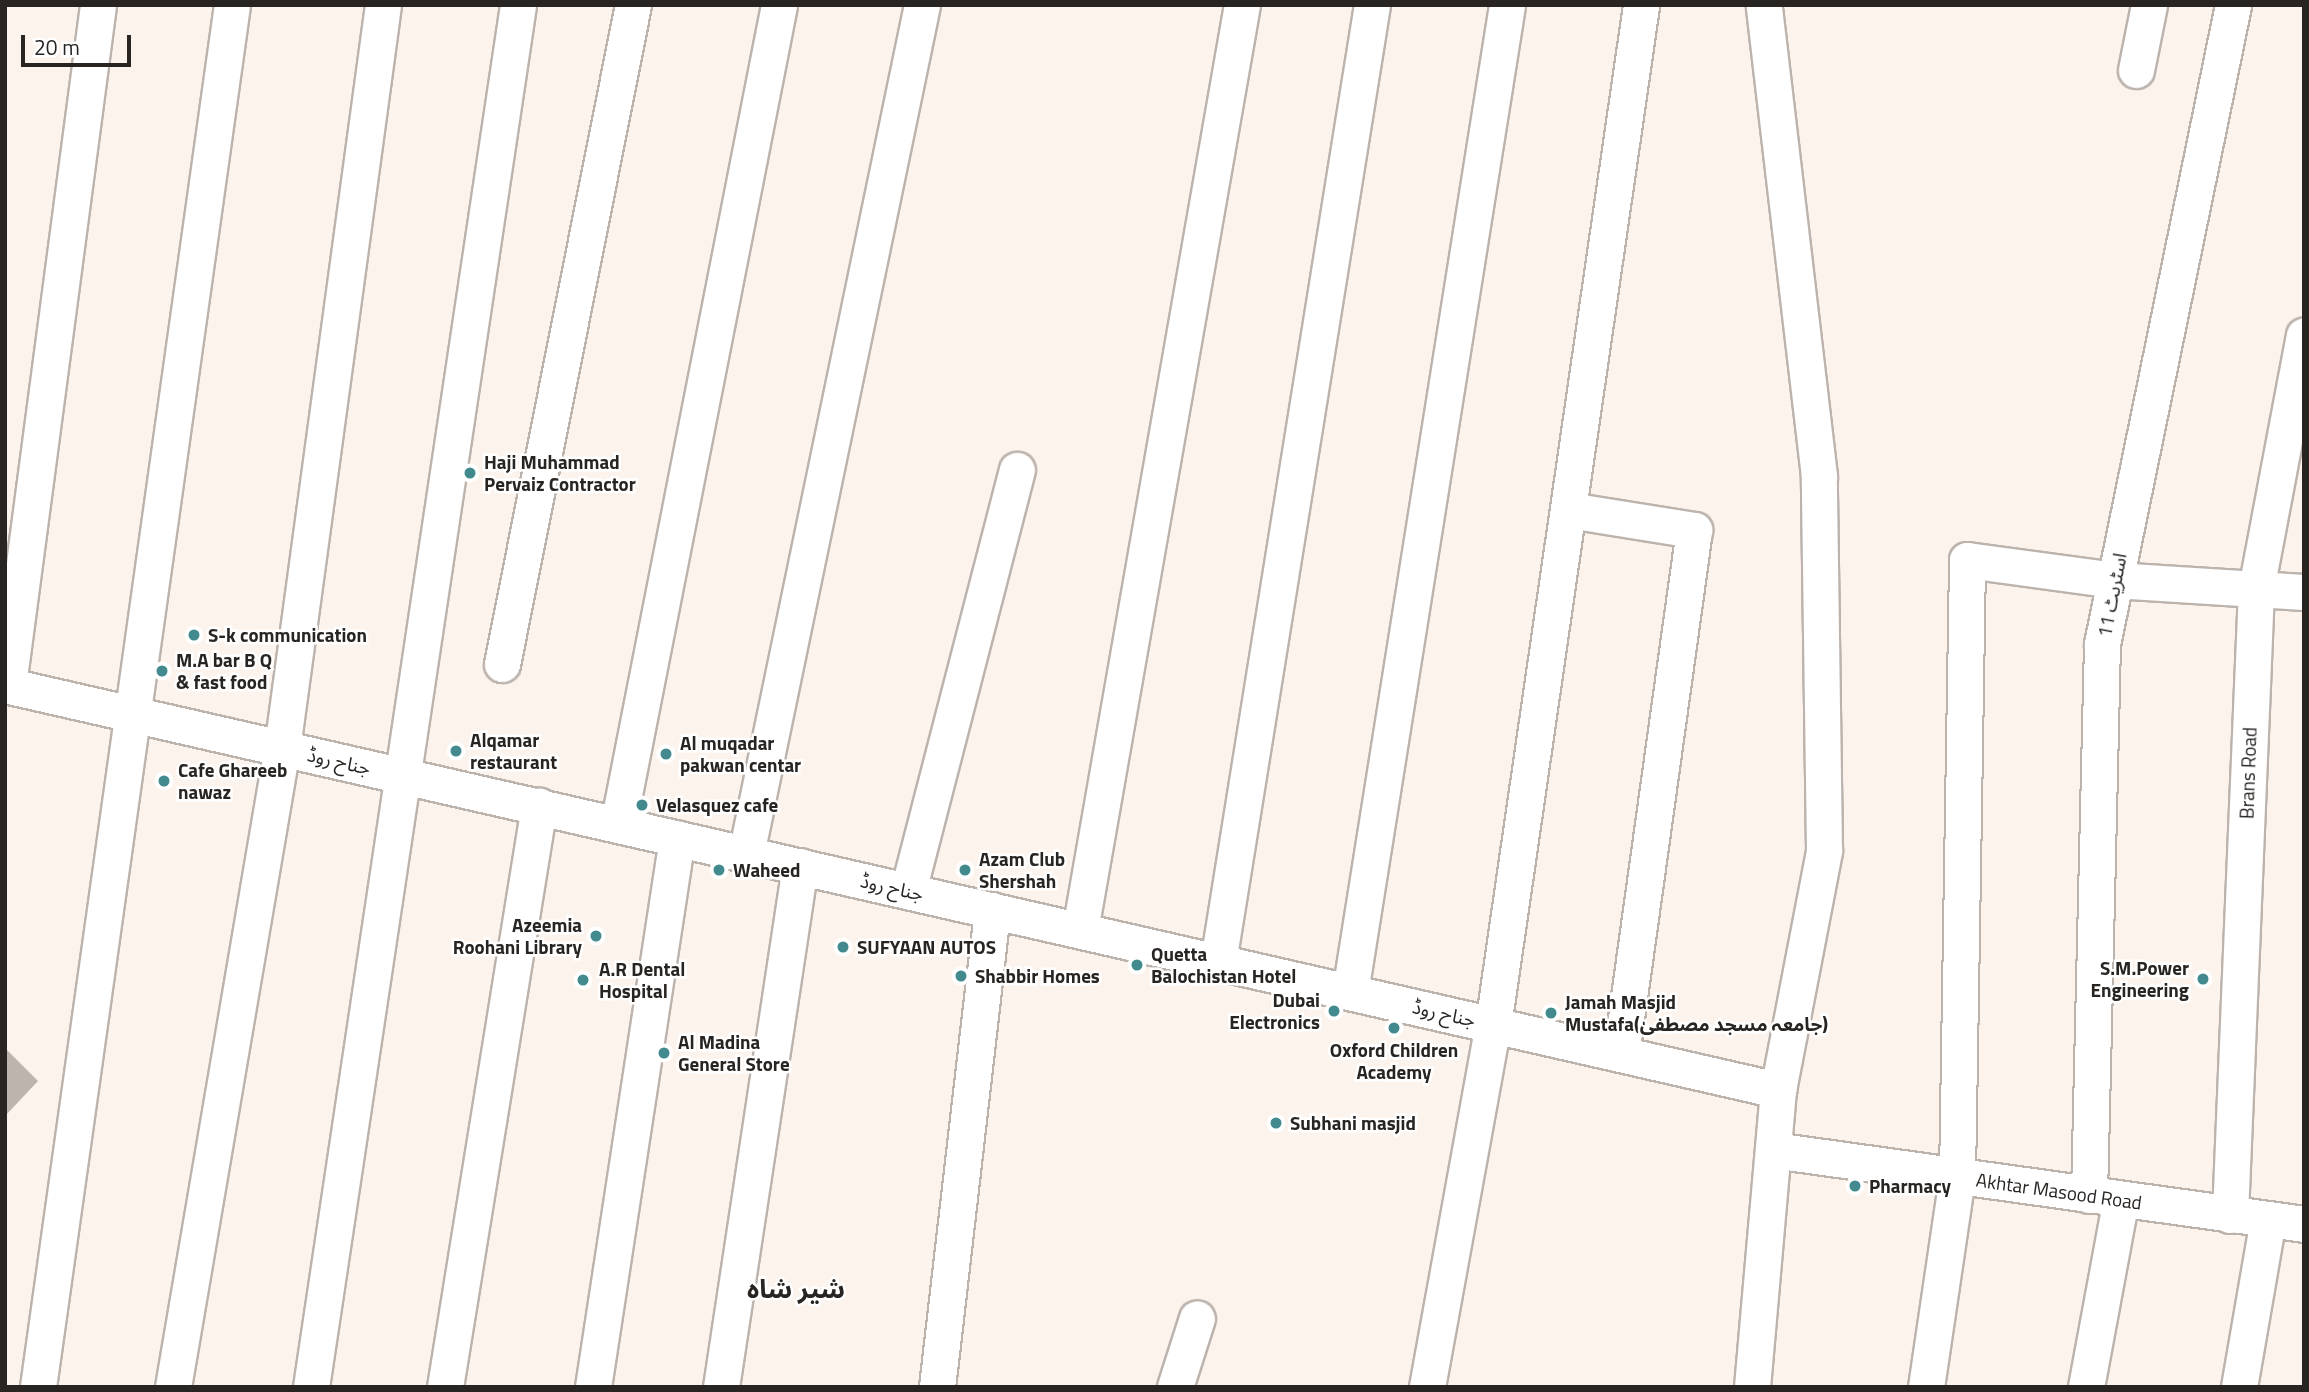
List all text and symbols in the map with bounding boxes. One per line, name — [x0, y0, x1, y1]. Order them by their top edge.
scale bar — [24, 21, 135, 65]
text: 20 m — [34, 31, 80, 63]
place label: Haji Muhammad Pervaiz Contractor — [484, 451, 636, 495]
marker: Haji Muhammad Pervaiz Contractor — [462, 465, 478, 481]
street label: اسٹریٹ 11 — [2093, 551, 2131, 639]
place label: S-k communication — [208, 624, 367, 646]
marker: S-k communication — [186, 627, 202, 643]
place label: M.A bar B Q & fast food — [176, 649, 272, 693]
marker: M.A bar B Q & fast food — [154, 663, 170, 679]
street label: Brans Road — [2235, 727, 2261, 819]
place label: Alqamar restaurant — [470, 729, 557, 773]
place label: Al muqadar pakwan centar — [680, 732, 801, 776]
street label: جناح روڈ — [305, 743, 373, 779]
marker: Alqamar restaurant — [448, 743, 464, 759]
marker: Al muqadar pakwan centar — [658, 746, 674, 762]
place label: Cafe Ghareeb nawaz — [178, 759, 287, 803]
marker: Cafe Ghareeb nawaz — [156, 773, 172, 789]
place label: Velasquez cafe — [656, 794, 778, 816]
marker: Velasquez cafe — [634, 797, 650, 813]
place label: Azam Club Shershah — [979, 848, 1065, 892]
place label: Waheed — [733, 859, 800, 881]
marker: Waheed — [711, 862, 727, 878]
marker: Azam Club Shershah — [957, 862, 973, 878]
street label: جناح روڈ — [858, 869, 926, 905]
place label: Azeemia Roohani Library — [453, 914, 582, 958]
marker: Azeemia Roohani Library — [588, 928, 604, 944]
place label: SUFYAAN AUTOS — [857, 936, 996, 958]
marker: SUFYAAN AUTOS — [835, 939, 851, 955]
place label: Quetta Balochistan Hotel — [1151, 943, 1296, 987]
marker: Quetta Balochistan Hotel — [1129, 957, 1145, 973]
place label: S.M.Power Engineering — [2090, 957, 2189, 1001]
place label: A.R Dental Hospital — [599, 958, 685, 1002]
place label: Shabbir Homes — [975, 965, 1100, 987]
marker: Shabbir Homes — [953, 968, 969, 984]
marker: A.R Dental Hospital — [573, 970, 593, 990]
marker: S.M.Power Engineering — [2195, 971, 2211, 987]
place label: Dubai Electronics — [1229, 989, 1320, 1033]
place label: Jamah Masjid Mustafa(جامعہ مسجد مصطفیٰ) — [1565, 991, 1828, 1035]
street label: جناح روڈ — [1410, 995, 1478, 1031]
marker: Dubai Electronics — [1326, 1003, 1342, 1019]
marker: Jamah Masjid Mustafa(جامعہ مسجد مصطفیٰ) — [1543, 1005, 1559, 1021]
marker: Oxford Children Academy — [1386, 1020, 1402, 1036]
place label: Al Madina General Store — [678, 1031, 790, 1075]
place label: Oxford Children Academy — [1330, 1039, 1458, 1083]
marker: Al Madina General Store — [656, 1045, 672, 1061]
place label: Subhani masjid — [1290, 1112, 1416, 1134]
marker: Subhani masjid — [1268, 1115, 1284, 1131]
street label: Akhtar Masood Road — [1975, 1168, 2143, 1214]
place label: Pharmacy — [1869, 1175, 1951, 1197]
marker: Pharmacy — [1847, 1178, 1863, 1194]
district label: شیر شاہ — [747, 1273, 845, 1305]

